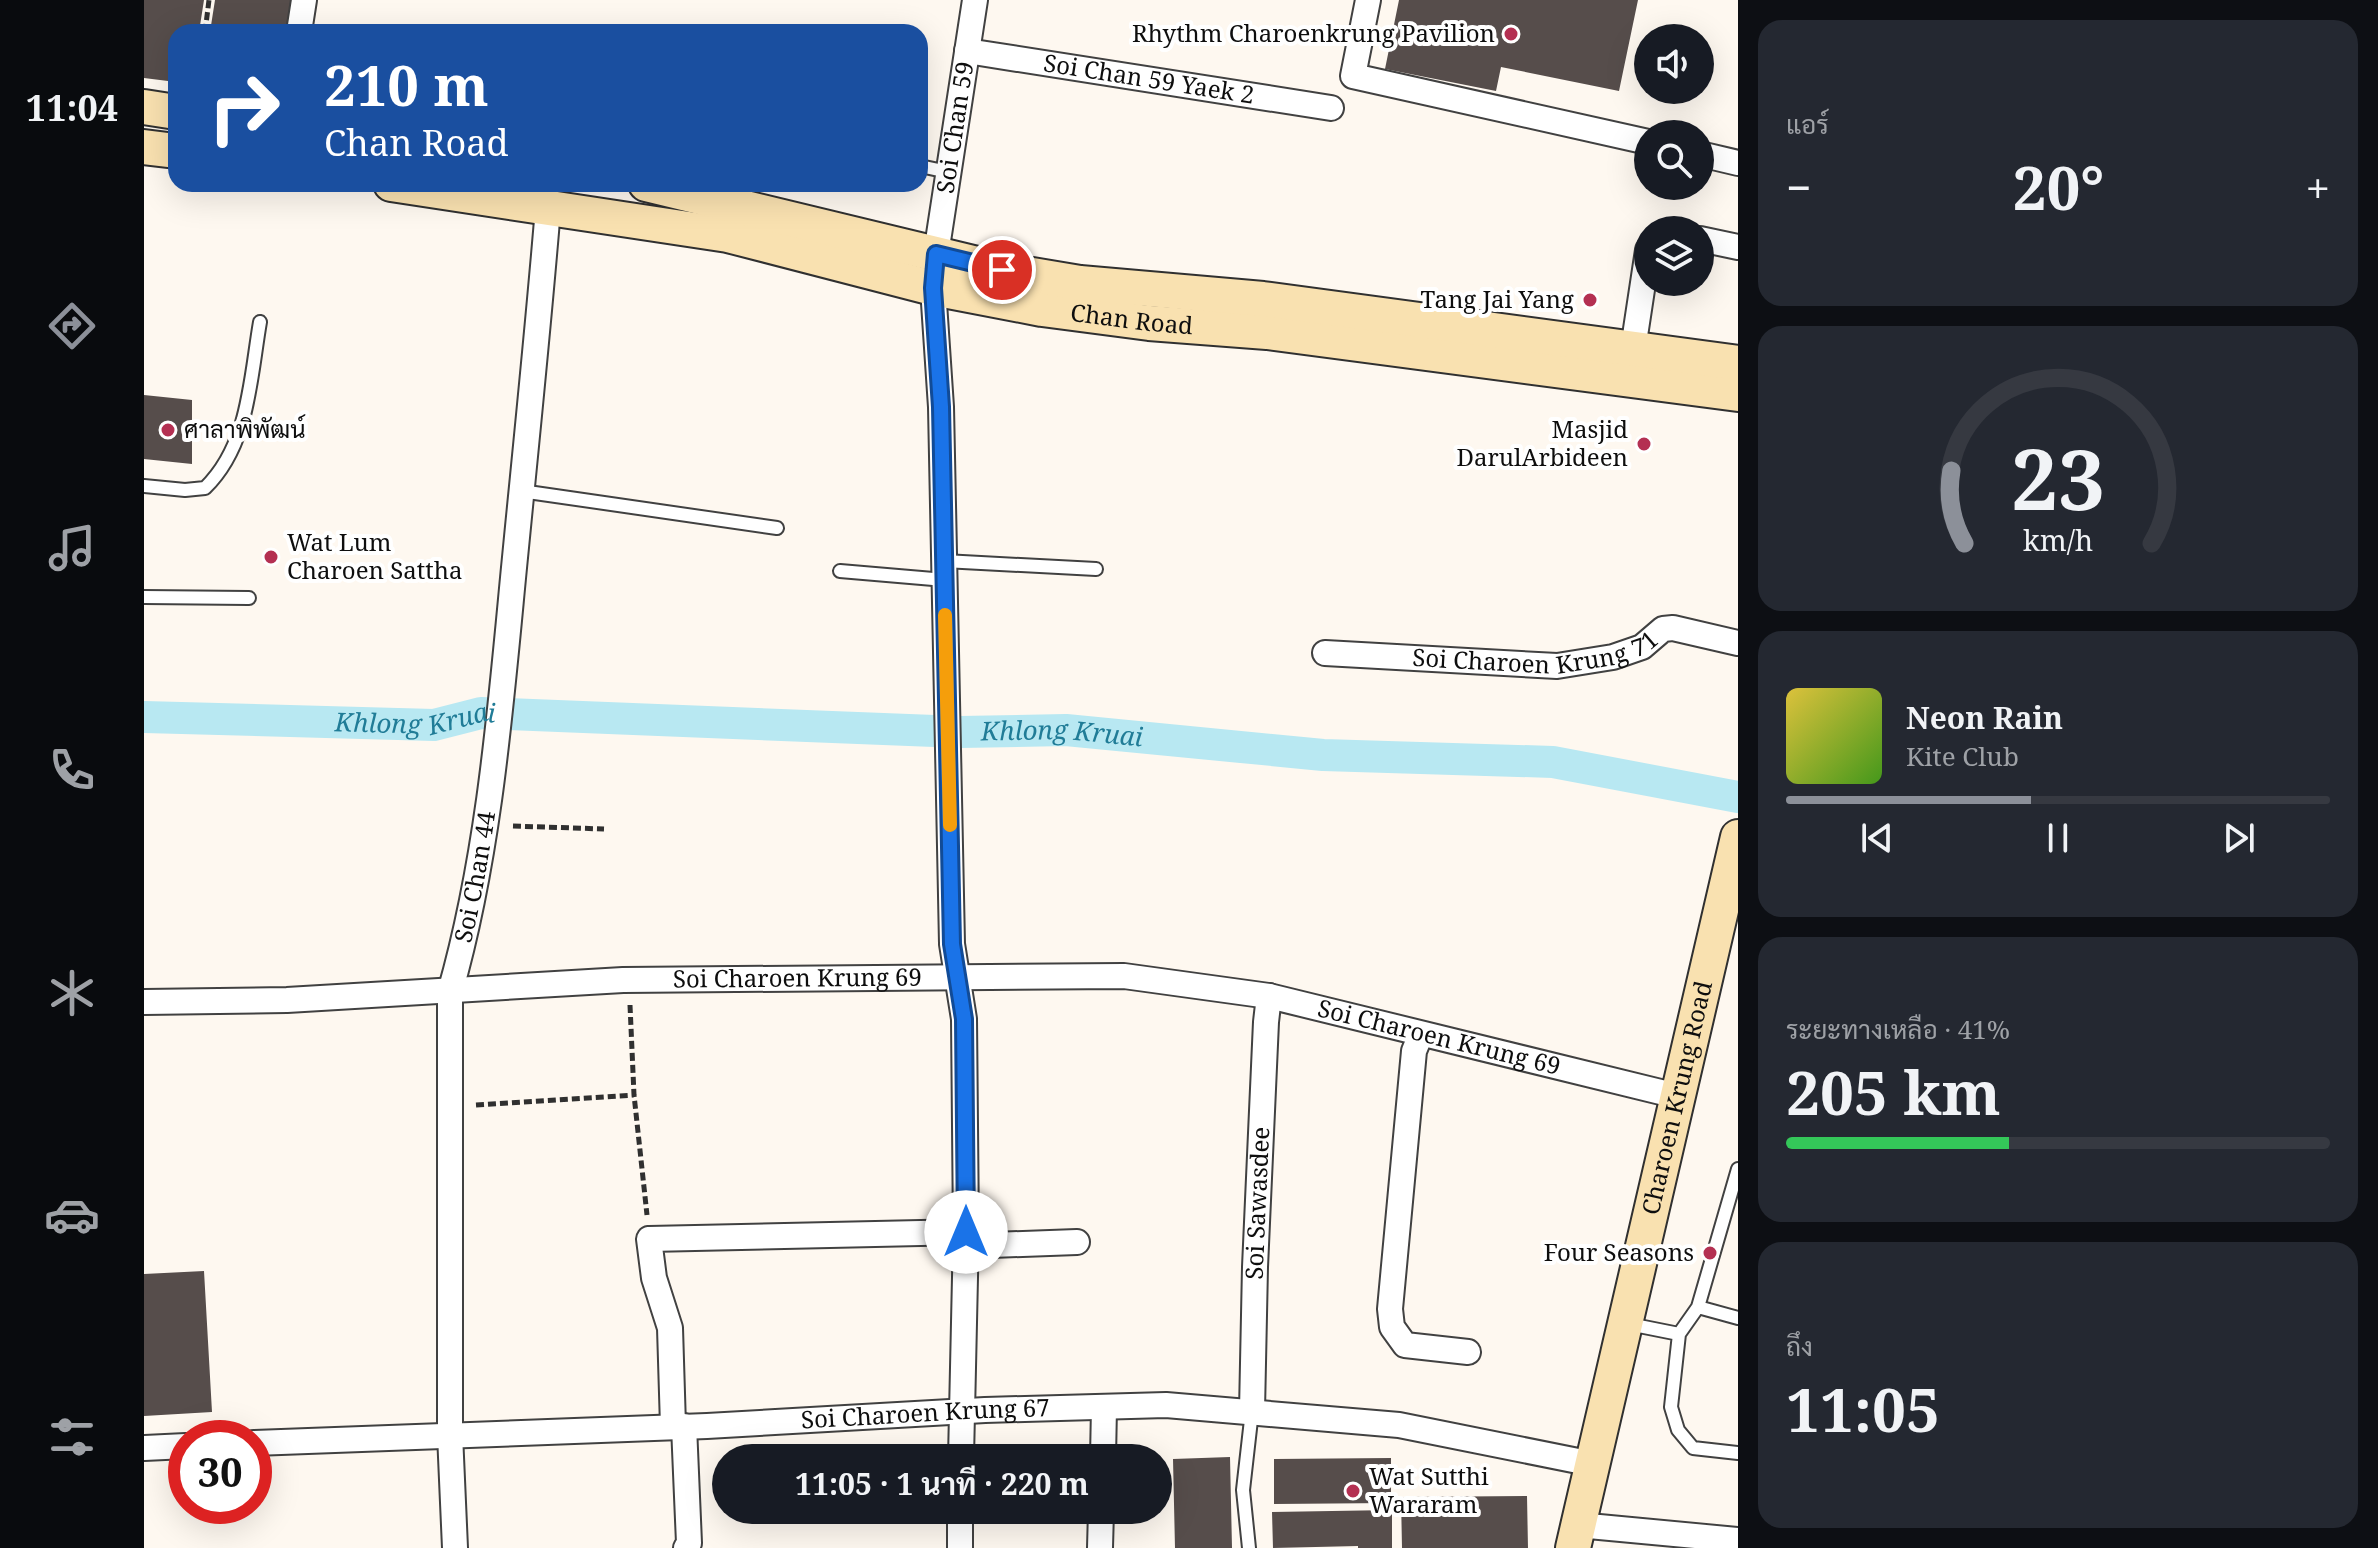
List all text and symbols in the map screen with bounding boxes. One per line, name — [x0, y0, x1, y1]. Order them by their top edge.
place label: Rhythm Charoenkrung Pavilion — [1132, 16, 1495, 49]
map controls — [1634, 24, 1714, 296]
button: sound — [1634, 24, 1714, 104]
marker: Rhythm Charoenkrung Pavilion — [1502, 25, 1520, 43]
street label: Soi Chan 59 Yaek 2 — [1041, 45, 1257, 111]
text: 210 m — [324, 46, 489, 122]
icon: right — [192, 56, 296, 160]
street label: Soi Chan 59 — [928, 59, 980, 195]
text: 11:04 — [26, 83, 118, 132]
text: แอร์ — [1786, 106, 1829, 142]
text: Chan Road — [324, 118, 509, 167]
button: search — [1634, 120, 1714, 200]
text: 20° — [2013, 146, 2104, 228]
text: − — [1786, 157, 1811, 217]
text: + — [2305, 157, 2330, 217]
button: layers — [1634, 216, 1714, 296]
pin — [968, 236, 1036, 304]
icon: arrive — [980, 248, 1024, 292]
place label: Tang Jai Yang — [1420, 282, 1574, 315]
marker: Tang Jai Yang — [1581, 291, 1599, 309]
street label: Chan Road — [1069, 295, 1195, 341]
icon: directions — [44, 298, 100, 354]
place label: ศาลาพิพัฒน์ — [184, 412, 305, 445]
place label: Masjid DarulArbideen — [1457, 412, 1628, 473]
marker: ศาลาพิพัฒน์ — [159, 421, 177, 439]
text: 23 — [2011, 421, 2105, 534]
marker: Masjid DarulArbideen — [1635, 435, 1653, 453]
icon: music — [44, 520, 100, 576]
text: km/h — [2023, 521, 2093, 560]
place label: Wat Lum Charoen Sattha — [287, 525, 462, 586]
marker: Wat Lum Charoen Sattha — [262, 548, 280, 566]
street label: Soi Charoen Krung 71 — [1412, 622, 1664, 681]
water label: Khlong Kruai — [333, 693, 496, 743]
text: Neon Rain — [1906, 697, 2063, 738]
water label: Khlong Kruai — [979, 711, 1145, 754]
text: Kite Club — [1906, 738, 2019, 774]
icon: phone — [44, 742, 100, 798]
street label: Soi Chan 44 — [445, 808, 502, 946]
icon: previous — [1855, 816, 1899, 860]
icon: pause — [2036, 816, 2080, 860]
icon: next — [2217, 816, 2261, 860]
street label: Soi Charoen Krung 69 — [673, 960, 922, 995]
icon: climate — [44, 965, 100, 1021]
street label: Charoen Krung Road — [1633, 977, 1719, 1218]
street label: Soi Charoen Krung 69 — [1314, 991, 1564, 1082]
text: ระยะทางเหลือ · 41% — [1786, 1011, 2010, 1047]
text: 205 km — [1786, 1051, 2001, 1133]
street label: Soi Sawasdee — [1237, 1126, 1276, 1280]
icon: car — [44, 1187, 100, 1243]
position arrow — [924, 1190, 1008, 1274]
place label: Four Seasons — [1544, 1235, 1694, 1268]
marker: Four Seasons — [1701, 1244, 1719, 1262]
text: ถึง — [1786, 1328, 1813, 1364]
text: 11:05 — [1786, 1368, 1940, 1450]
street label: Soi Charoen Krung 67 — [800, 1390, 1050, 1436]
icon: filters — [44, 1409, 100, 1465]
speed limit sign: 30 — [168, 1420, 272, 1524]
place label: Wat Sutthi Wararam — [1369, 1459, 1489, 1520]
text: 11:05 · 1 นาที · 220 m — [795, 1463, 1089, 1504]
marker: Wat Sutthi Wararam — [1344, 1482, 1362, 1500]

